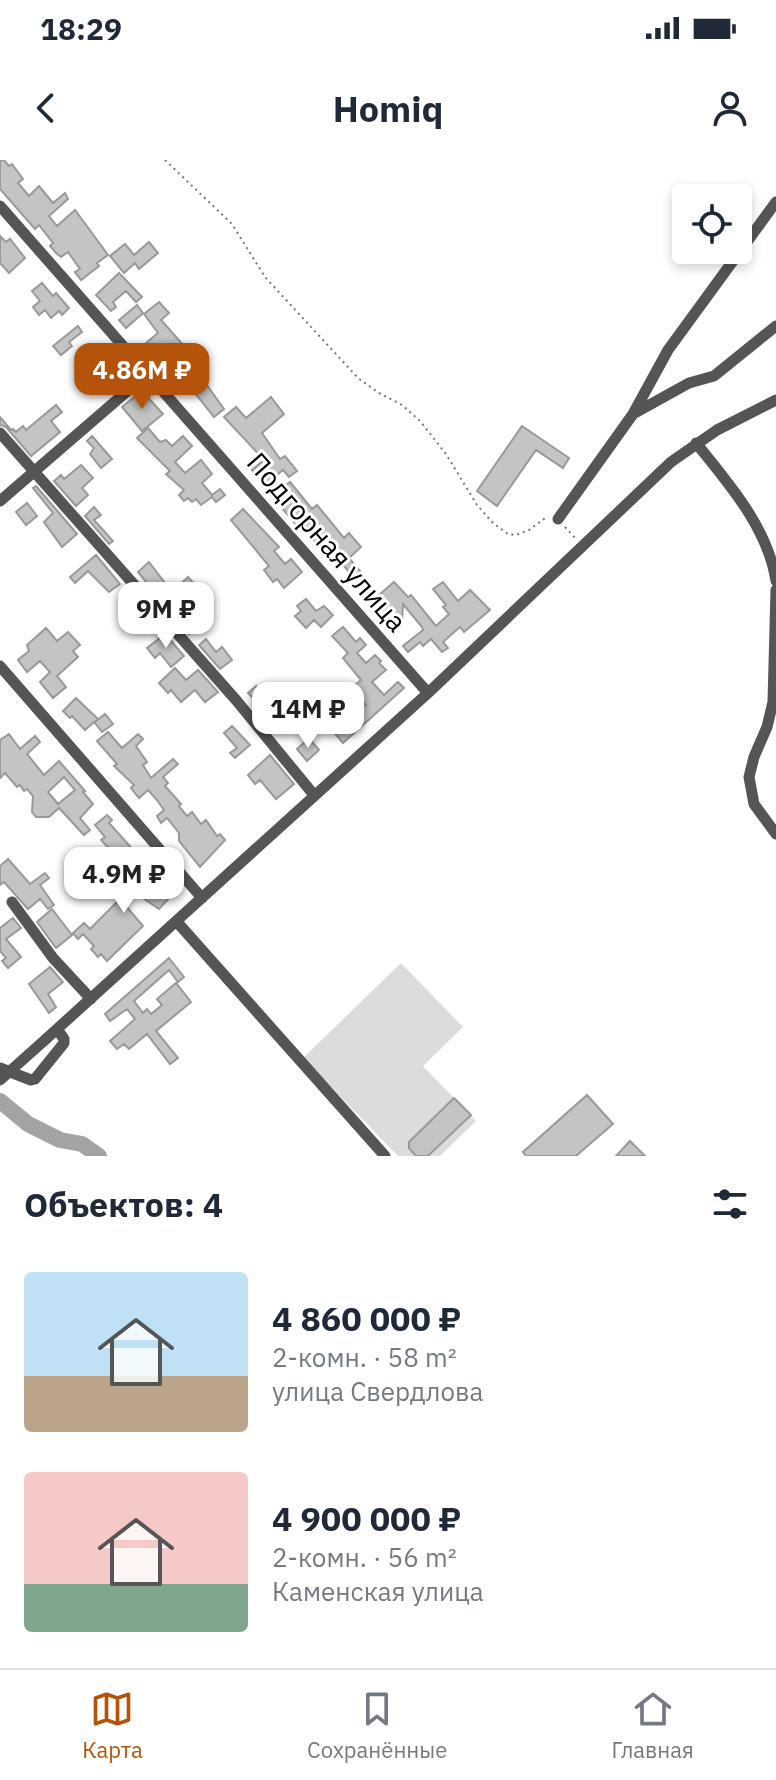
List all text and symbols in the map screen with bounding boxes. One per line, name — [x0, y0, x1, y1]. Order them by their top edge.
text: 18:29 — [40, 9, 122, 48]
text: Homiq — [333, 85, 443, 132]
icon: back — [24, 86, 68, 130]
icon: person — [708, 86, 752, 130]
map controls — [672, 184, 752, 264]
button: locate — [672, 184, 752, 264]
pin: 4.86M ₽ — [68, 343, 216, 411]
text: 4.86M ₽ — [92, 352, 192, 386]
street label: Подгорная улица — [239, 444, 415, 639]
pin: 9M ₽ — [119, 582, 213, 650]
text: 9M ₽ — [136, 591, 196, 625]
pin: 14M ₽ — [252, 682, 364, 750]
text: 14M ₽ — [270, 691, 346, 725]
pin: 4.9M ₽ — [59, 847, 189, 915]
text: 4.9M ₽ — [82, 856, 166, 890]
text: Объектов: 4 — [24, 1182, 223, 1226]
icon: filters — [708, 1182, 752, 1226]
text: 4 860 000 ₽ — [272, 1296, 461, 1340]
icon: home — [88, 1304, 184, 1400]
text: 2-комн. · 58 m² — [272, 1340, 457, 1374]
text: улица Свердлова — [272, 1374, 483, 1408]
text: 4 900 000 ₽ — [272, 1496, 461, 1540]
icon: home — [88, 1504, 184, 1600]
text: 2-комн. · 56 m² — [272, 1540, 457, 1574]
text: Каменская улица — [272, 1574, 484, 1608]
tab: Карта — [82, 1687, 143, 1764]
tab: Сохранённые — [307, 1687, 447, 1764]
tab: Главная — [612, 1687, 694, 1764]

